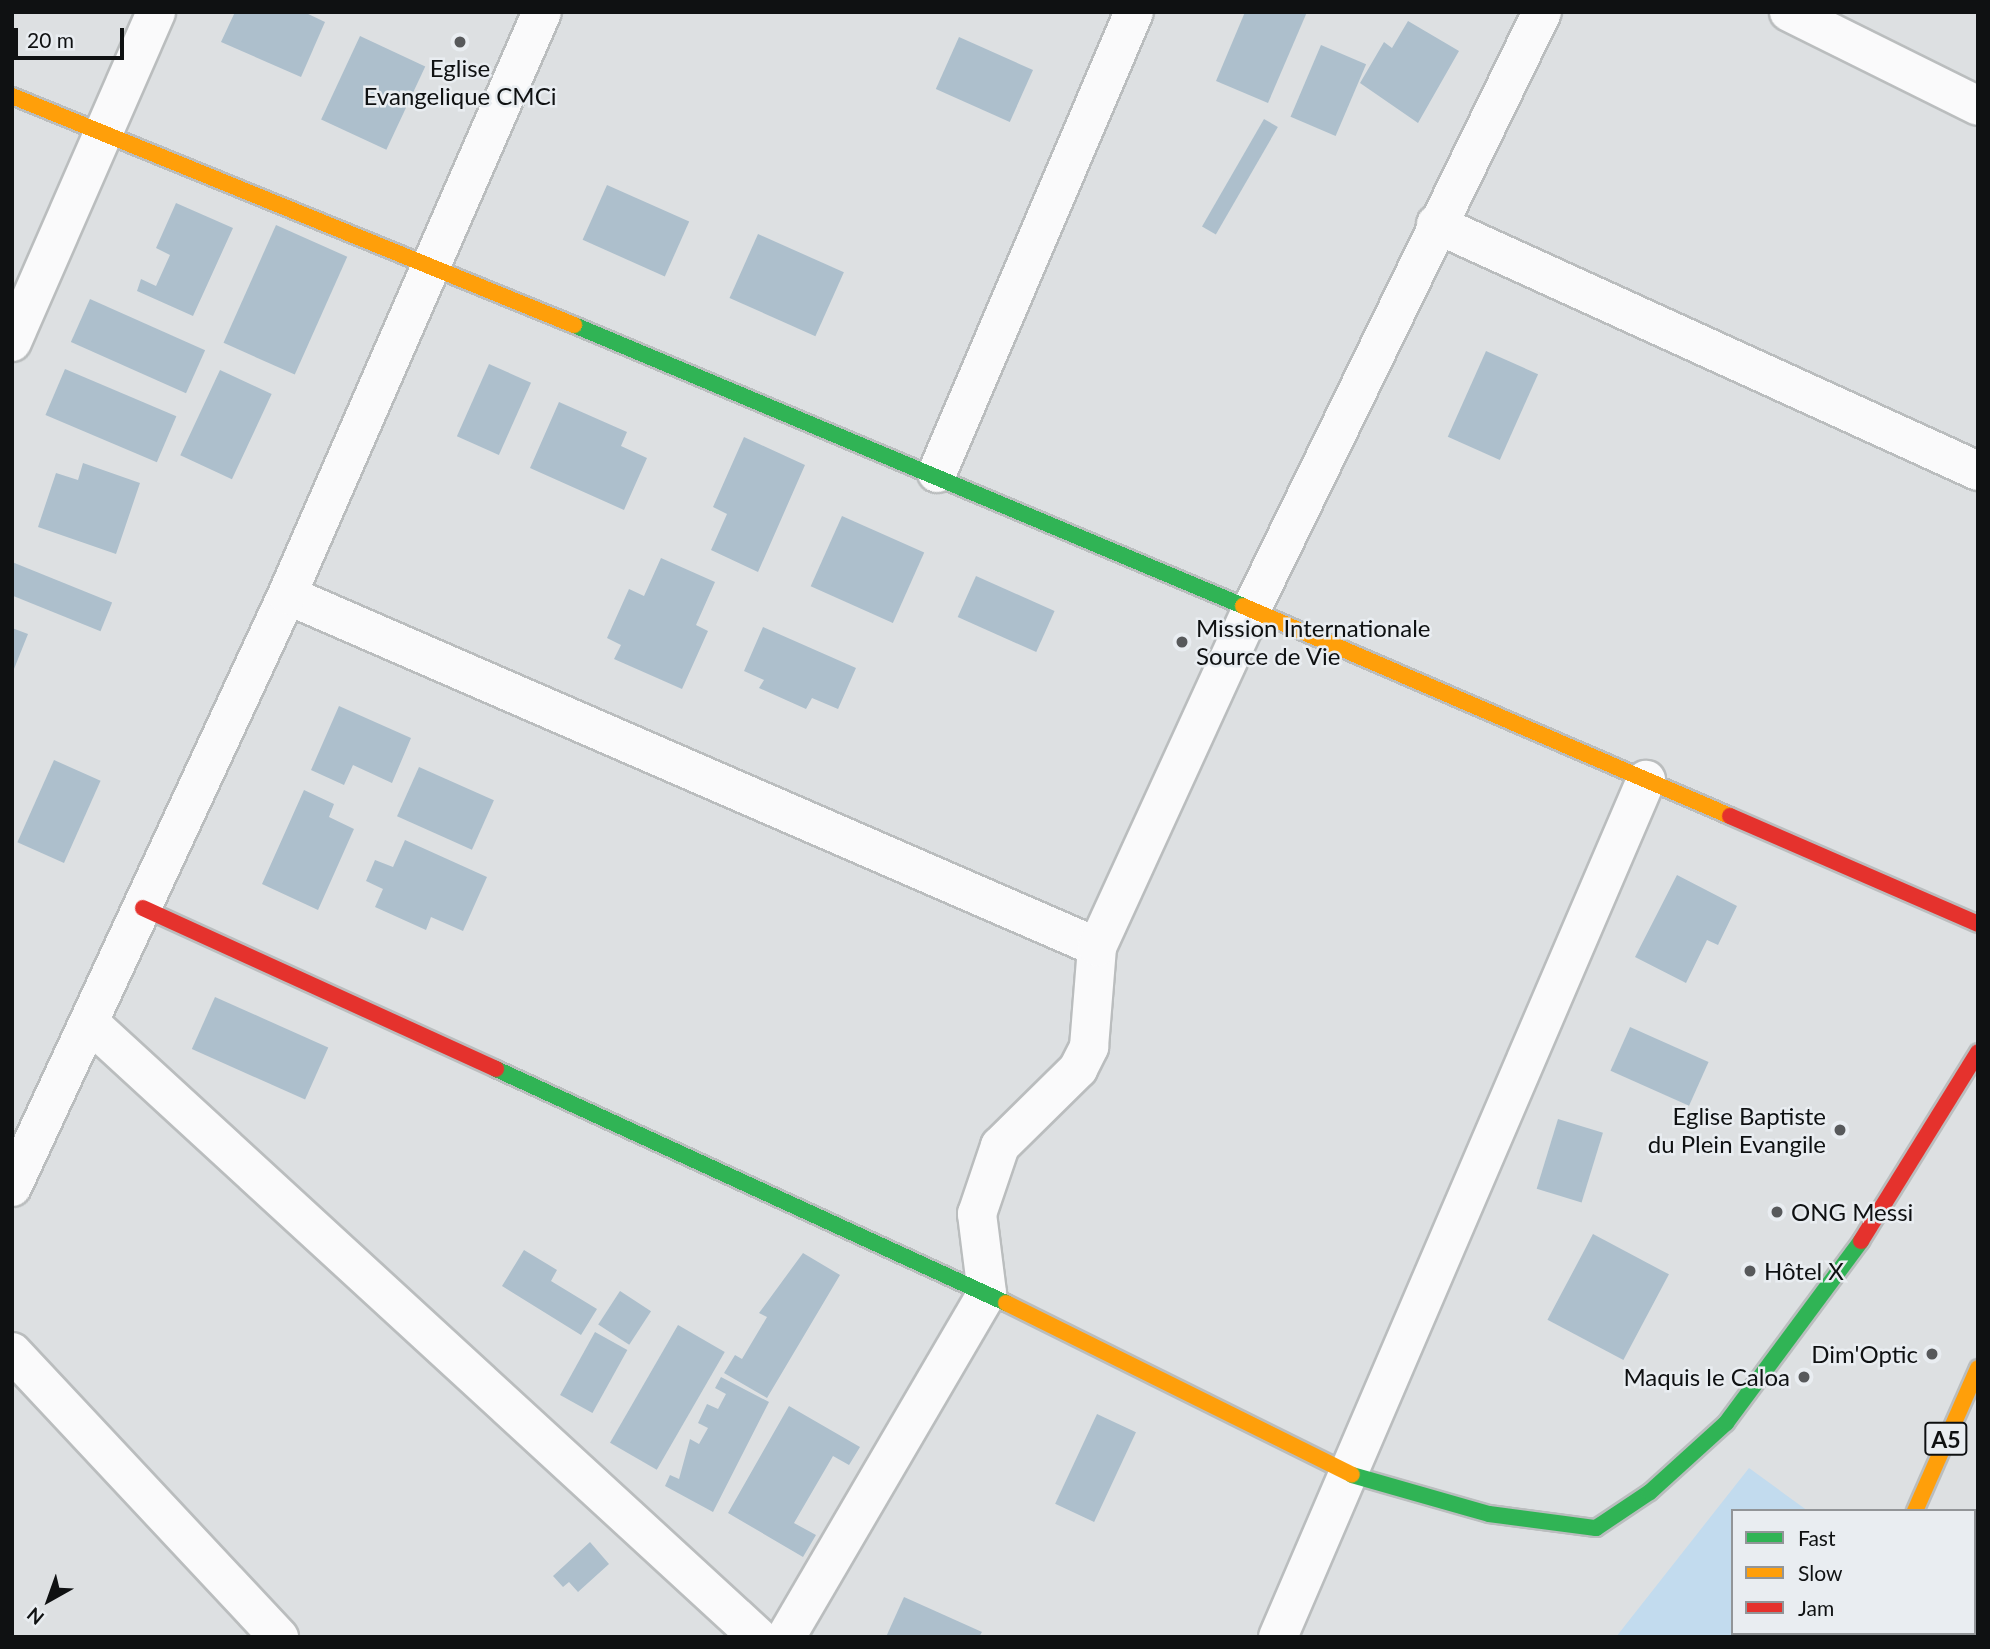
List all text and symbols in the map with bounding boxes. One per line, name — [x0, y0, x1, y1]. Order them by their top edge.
scale bar — [18, 14, 128, 58]
text: 20 m — [27, 27, 74, 52]
marker: Eglise Evangelique CMCi — [452, 34, 468, 50]
place label: Eglise Evangelique CMCi — [364, 54, 556, 110]
place label: Mission Internationale Source de Vie — [1196, 614, 1430, 670]
marker: Mission Internationale Source de Vie — [1174, 634, 1190, 650]
place label: Eglise Baptiste du Plein Evangile — [1648, 1102, 1826, 1158]
marker: Eglise Baptiste du Plein Evangile — [1832, 1122, 1848, 1138]
place label: ONG Messi — [1791, 1198, 1913, 1226]
marker: ONG Messi — [1769, 1204, 1785, 1220]
place label: Hôtel X — [1764, 1257, 1844, 1285]
marker: Hôtel X — [1742, 1263, 1758, 1279]
place label: Dim'Optic — [1811, 1340, 1918, 1368]
marker: Dim'Optic — [1924, 1346, 1940, 1362]
place label: Maquis le Caloa — [1623, 1363, 1790, 1391]
marker: Maquis le Caloa — [1796, 1369, 1812, 1385]
road number: A5 — [1923, 1420, 1969, 1458]
legend — [1731, 1509, 1976, 1635]
text: Fast — [1798, 1525, 1835, 1550]
text: Slow — [1798, 1560, 1842, 1585]
north arrow — [14, 1565, 84, 1635]
text: Jam — [1798, 1595, 1834, 1620]
text: N — [22, 1603, 48, 1630]

